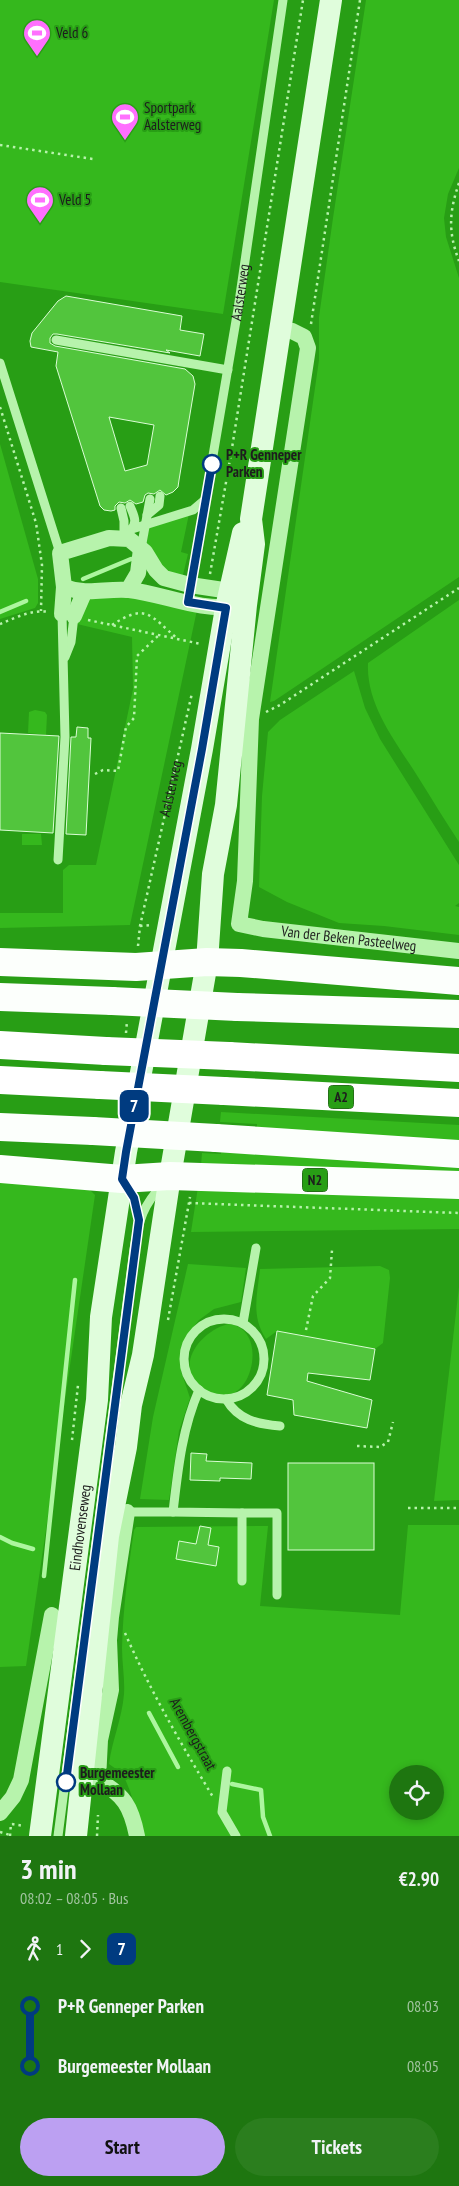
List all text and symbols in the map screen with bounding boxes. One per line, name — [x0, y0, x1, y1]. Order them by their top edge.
sports icon: Veld 6 — [22, 18, 52, 57]
place label: Veld 6 — [55, 23, 89, 42]
place label: Sportpark Aalsterweg — [144, 98, 201, 134]
sports icon: Sportpark Aalsterweg — [110, 102, 140, 141]
sports icon: Veld 5 — [25, 185, 55, 224]
place label: Veld 5 — [58, 190, 91, 209]
street label: Aalsterweg — [226, 263, 253, 322]
place label: P+R Genneper Parken — [226, 445, 302, 481]
marker: P+R Genneper Parken — [202, 454, 222, 474]
street label: Aalsterweg — [155, 758, 186, 818]
street label: Van der Beken Pasteelweg — [279, 921, 417, 955]
road number: A2 — [328, 1086, 354, 1108]
line badge: 7 — [118, 1090, 150, 1122]
text: 7 — [130, 1094, 138, 1117]
road number: N2 — [302, 1168, 328, 1192]
street label: Eindhovenseweg — [65, 1483, 95, 1572]
street label: Arembergstraat — [166, 1694, 221, 1773]
place label: Burgemeester Mollaan — [80, 1763, 155, 1799]
map controls — [389, 1765, 444, 1820]
button: locate — [389, 1765, 444, 1820]
marker: Burgemeester Mollaan — [56, 1772, 76, 1792]
text: 3 min — [20, 1850, 77, 1887]
text: €2.90 — [399, 1867, 439, 1891]
text: 08:02 – 08:05 · Bus — [20, 1888, 128, 1908]
icon: walk — [20, 1935, 48, 1963]
icon: forward — [71, 1935, 99, 1963]
text: 7 — [117, 1937, 126, 1960]
text: 1 — [56, 1939, 63, 1959]
text: P+R Genneper Parken — [58, 1994, 204, 2018]
text: 08:03 — [407, 1996, 439, 2016]
text: Burgemeester Mollaan — [58, 2054, 211, 2078]
text: 08:05 — [407, 2056, 439, 2076]
button: Start — [20, 2118, 225, 2176]
button: Tickets — [235, 2118, 439, 2176]

